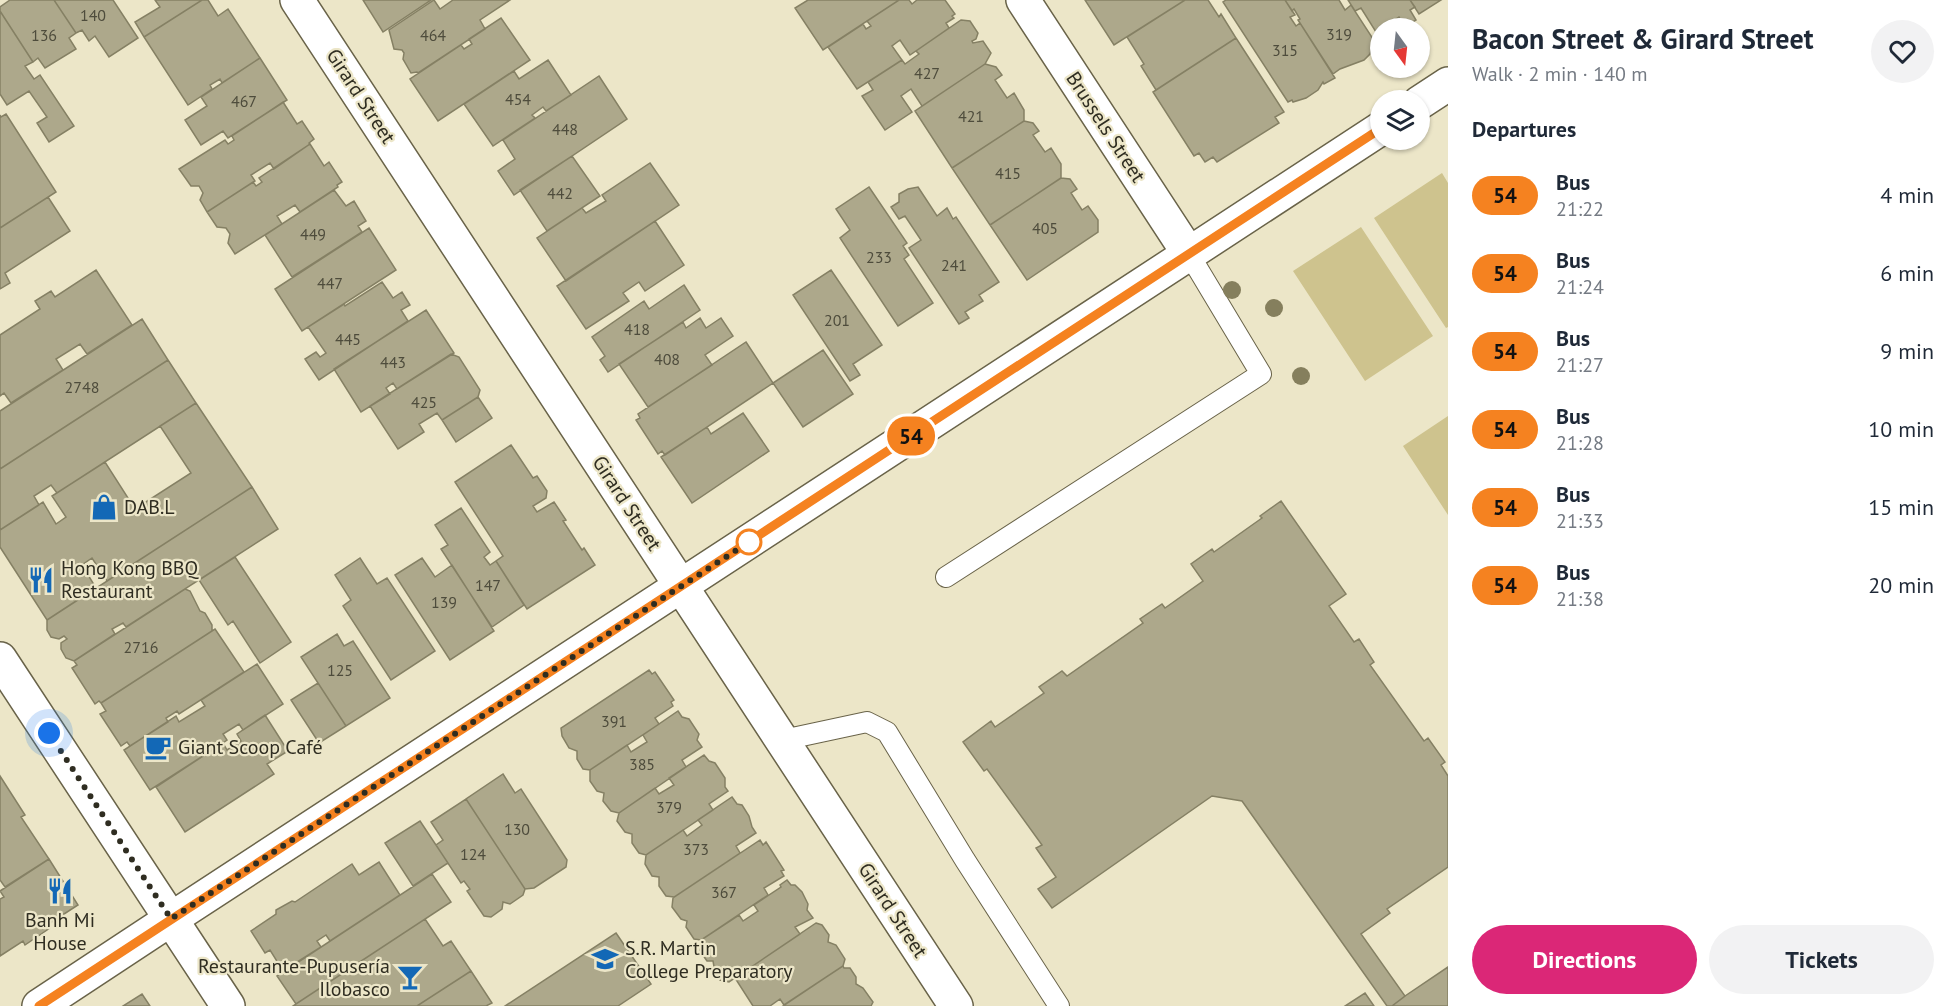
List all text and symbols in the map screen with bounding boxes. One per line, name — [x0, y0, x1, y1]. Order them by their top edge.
house number: 140 — [80, 5, 106, 25]
north arrow — [1370, 18, 1430, 78]
map controls — [1370, 18, 1430, 150]
text: Bacon Street & Girard Street — [1472, 20, 1813, 57]
button: heart — [1871, 20, 1934, 83]
house number: 319 — [1326, 24, 1352, 44]
house number: 136 — [31, 25, 57, 45]
house number: 464 — [420, 25, 446, 45]
house number: 315 — [1272, 40, 1298, 60]
street label: Girard Street — [321, 44, 402, 149]
text: Walk · 2 min · 140 m — [1472, 61, 1648, 87]
house number: 427 — [914, 63, 940, 83]
street label: Brussels Street — [1061, 67, 1152, 187]
house number: 454 — [505, 89, 531, 109]
button: layers — [1370, 90, 1430, 150]
house number: 467 — [231, 91, 257, 111]
house number: 421 — [958, 106, 984, 126]
text: Departures — [1472, 115, 1576, 143]
house number: 448 — [552, 119, 578, 139]
house number: 415 — [995, 163, 1021, 183]
text: Bus — [1556, 168, 1590, 196]
text: 4 min — [1880, 181, 1934, 209]
text: 54 — [1493, 182, 1517, 209]
house number: 442 — [547, 183, 573, 203]
text: 21:22 — [1556, 196, 1604, 222]
house number: 405 — [1032, 218, 1058, 238]
house number: 449 — [300, 224, 326, 244]
text: Bus — [1556, 246, 1590, 274]
house number: 233 — [866, 247, 892, 267]
house number: 241 — [941, 255, 967, 275]
text: 6 min — [1880, 259, 1934, 287]
text: 54 — [1493, 260, 1517, 287]
house number: 447 — [317, 273, 343, 293]
text: 21:24 — [1556, 274, 1604, 300]
house number: 201 — [824, 310, 850, 330]
house number: 418 — [624, 319, 650, 339]
text: Bus — [1556, 324, 1590, 352]
house number: 445 — [335, 329, 361, 349]
text: 9 min — [1880, 337, 1934, 365]
text: 54 — [1493, 338, 1517, 365]
house number: 408 — [654, 349, 680, 369]
house number: 443 — [380, 352, 406, 372]
text: 21:27 — [1556, 352, 1604, 378]
house number: 2748 — [65, 377, 99, 397]
house number: 425 — [411, 392, 437, 412]
text: Bus — [1556, 402, 1590, 430]
text: 10 min — [1868, 415, 1934, 443]
line badge: 54 — [884, 416, 938, 456]
text: 54 — [1493, 416, 1517, 443]
text: 54 — [899, 423, 923, 450]
text: 21:28 — [1556, 430, 1604, 456]
street label: Girard Street — [587, 451, 668, 556]
text: Bus — [1556, 480, 1590, 508]
shop icon: DAB.L — [89, 492, 119, 522]
text: 15 min — [1868, 493, 1934, 521]
place label: DAB.L — [124, 494, 175, 520]
text: 54 — [1493, 494, 1517, 521]
text: 21:33 — [1556, 508, 1604, 534]
unlabelled marker — [736, 529, 762, 555]
place label: Hong Kong BBQ Restaurant — [61, 555, 200, 604]
text: Bus — [1556, 558, 1590, 586]
restaurant icon: Hong Kong BBQ Restaurant — [26, 565, 56, 595]
text: 20 min — [1868, 571, 1934, 599]
text: 54 — [1493, 572, 1517, 599]
house number: 147 — [475, 575, 501, 595]
text: 21:38 — [1556, 586, 1604, 612]
house number: 139 — [431, 592, 457, 612]
house number: 2716 — [124, 637, 158, 657]
house number: 125 — [327, 660, 353, 680]
house number: 391 — [601, 711, 627, 731]
your location — [34, 718, 64, 748]
cafe icon: Giant Scoop Café — [143, 732, 173, 762]
place label: Giant Scoop Café — [178, 734, 323, 760]
house number: 385 — [629, 754, 655, 774]
house number: 379 — [656, 797, 682, 817]
house number: 130 — [504, 819, 530, 839]
house number: 373 — [683, 839, 709, 859]
house number: 124 — [460, 844, 486, 864]
street label: Girard Street — [853, 858, 934, 963]
restaurant icon: Banh Mi House — [45, 876, 75, 906]
house number: 367 — [711, 882, 737, 902]
place label: Banh Mi House — [25, 907, 95, 956]
button: Directions — [1472, 925, 1697, 994]
button: Tickets — [1709, 925, 1934, 994]
place label: S.R. Martin College Preparatory — [625, 935, 793, 984]
school or university icon: S.R. Martin College Preparatory — [590, 944, 620, 974]
place label: Restaurante-Pupusería Ilobasco — [198, 953, 390, 1002]
bar icon: Restaurante-Pupusería Ilobasco — [395, 962, 425, 992]

